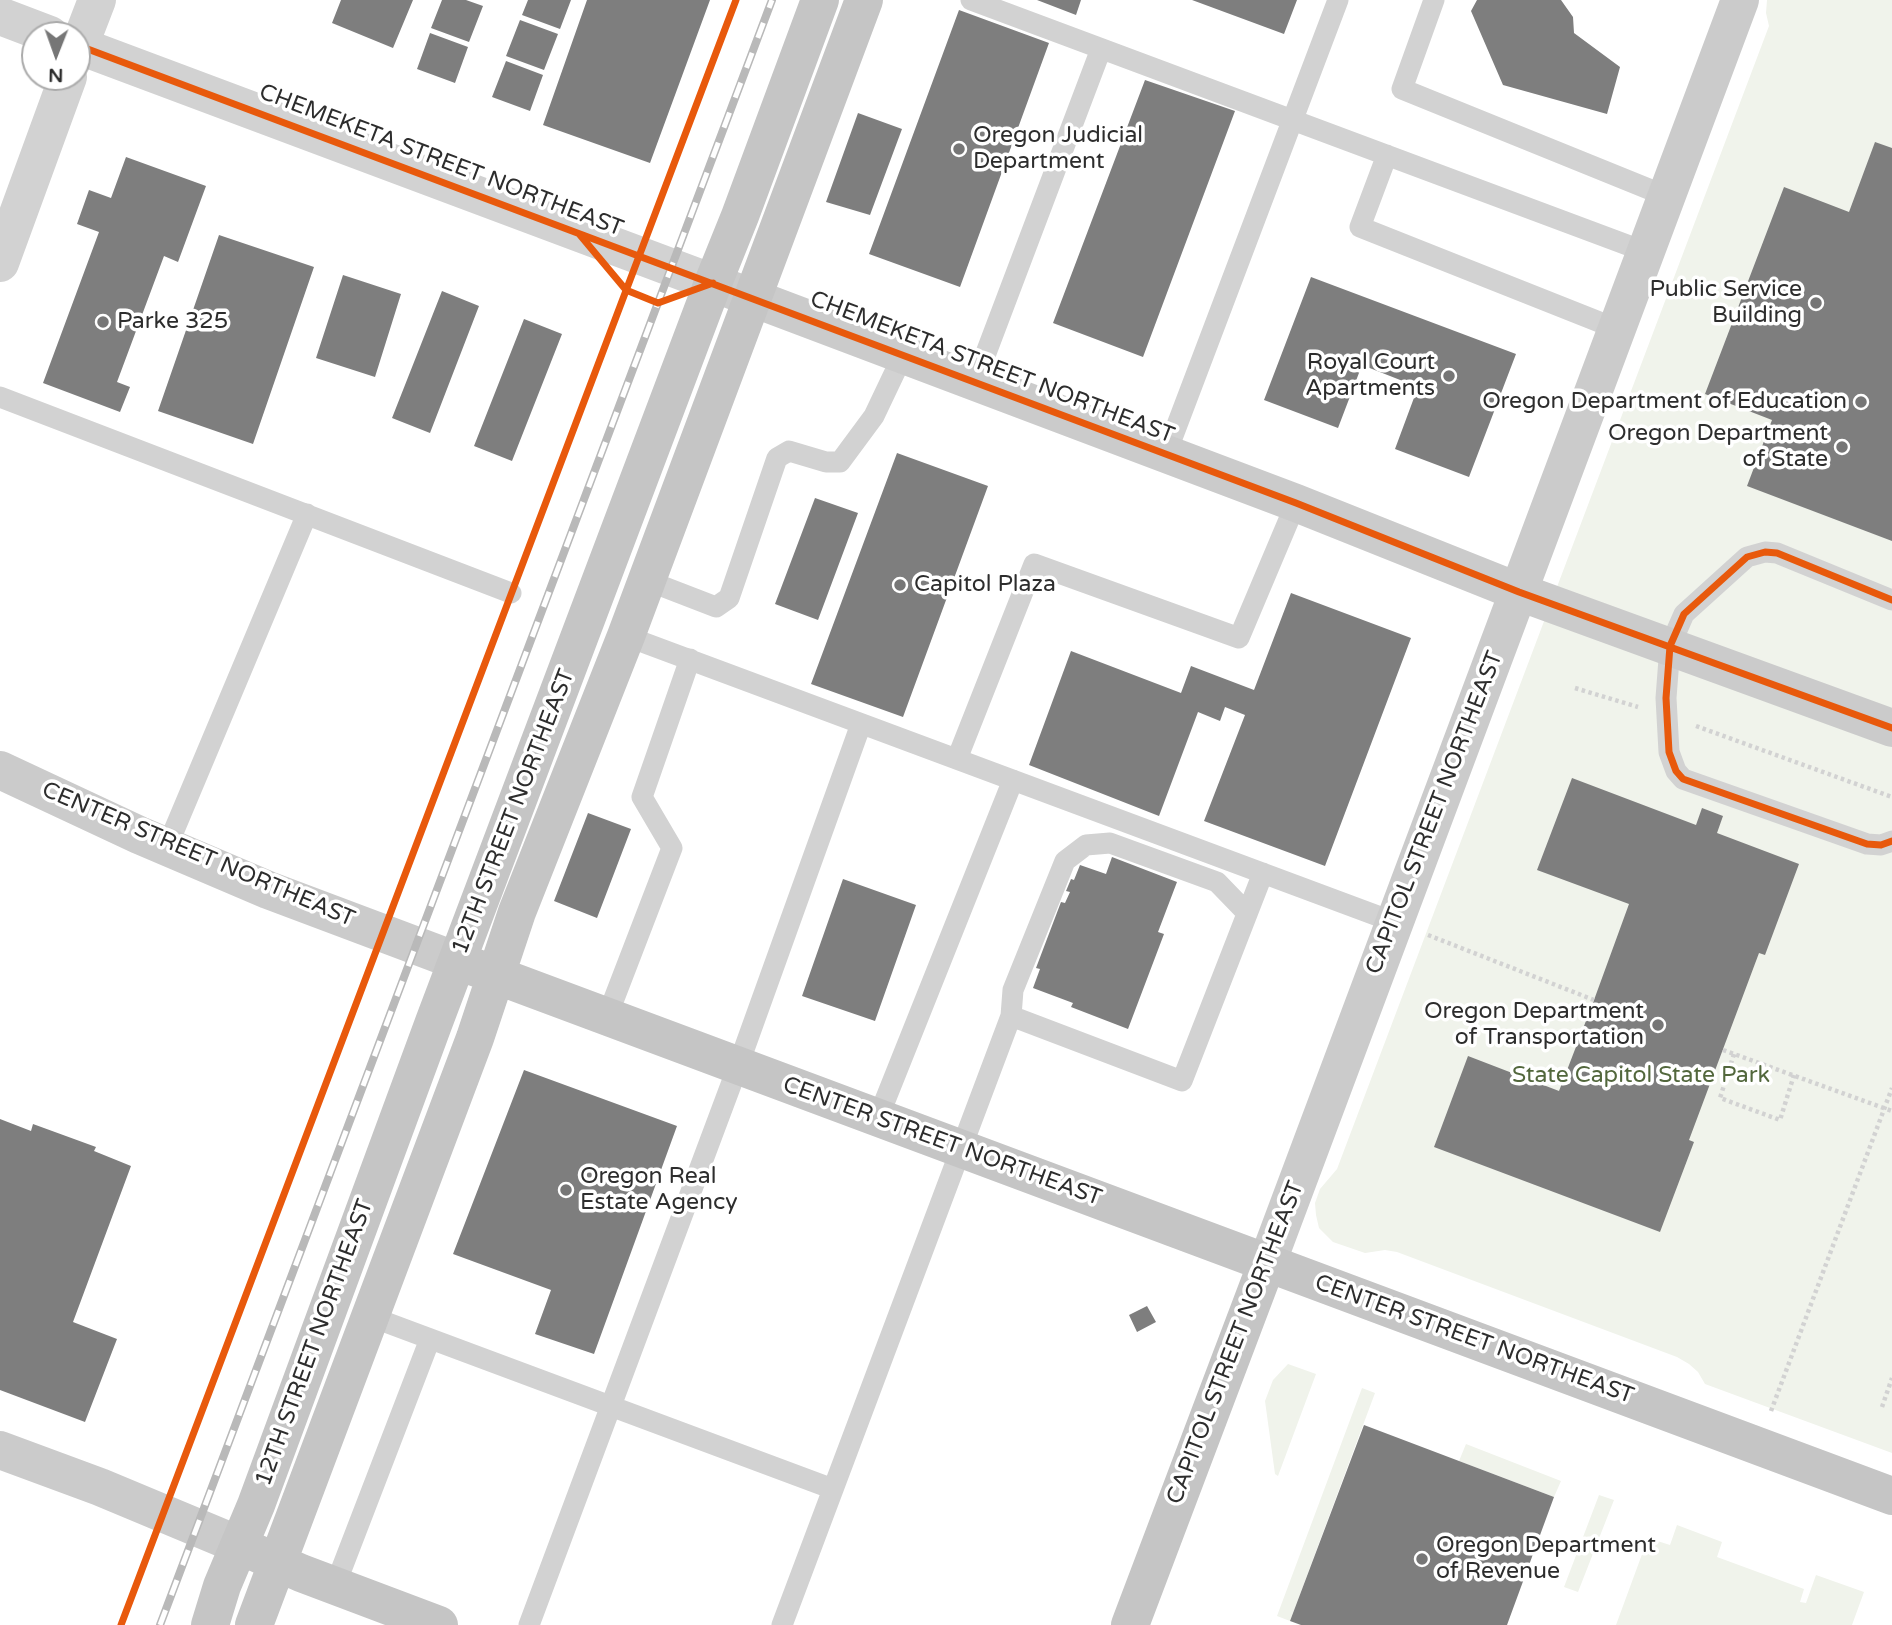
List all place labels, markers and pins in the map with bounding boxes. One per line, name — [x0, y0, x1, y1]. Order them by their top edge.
place label: Oregon Judicial Department — [973, 122, 1143, 176]
marker: Oregon Judicial Department — [951, 141, 967, 157]
place label: Public Service Building — [1649, 276, 1802, 330]
marker: Public Service Building — [1808, 295, 1824, 311]
place label: Parke 325 — [117, 308, 228, 336]
marker: Parke 325 — [95, 314, 111, 330]
place label: Royal Court Apartments — [1305, 349, 1435, 403]
marker: Royal Court Apartments — [1441, 368, 1457, 384]
place label: Oregon Department of Education — [1482, 388, 1847, 416]
marker: Oregon Department of Education — [1853, 394, 1869, 410]
place label: Oregon Department of State — [1608, 420, 1828, 474]
marker: Oregon Department of State — [1834, 439, 1850, 455]
place label: Capitol Plaza — [914, 571, 1056, 599]
marker: Capitol Plaza — [892, 577, 908, 593]
place label: Oregon Department of Transportation — [1424, 998, 1644, 1052]
marker: Oregon Department of Transportation — [1650, 1017, 1666, 1033]
place label: Oregon Real Estate Agency — [580, 1163, 738, 1217]
marker: Oregon Real Estate Agency — [558, 1182, 574, 1198]
place label: Oregon Department of Revenue — [1436, 1532, 1656, 1586]
marker: Oregon Department of Revenue — [1414, 1551, 1430, 1567]

